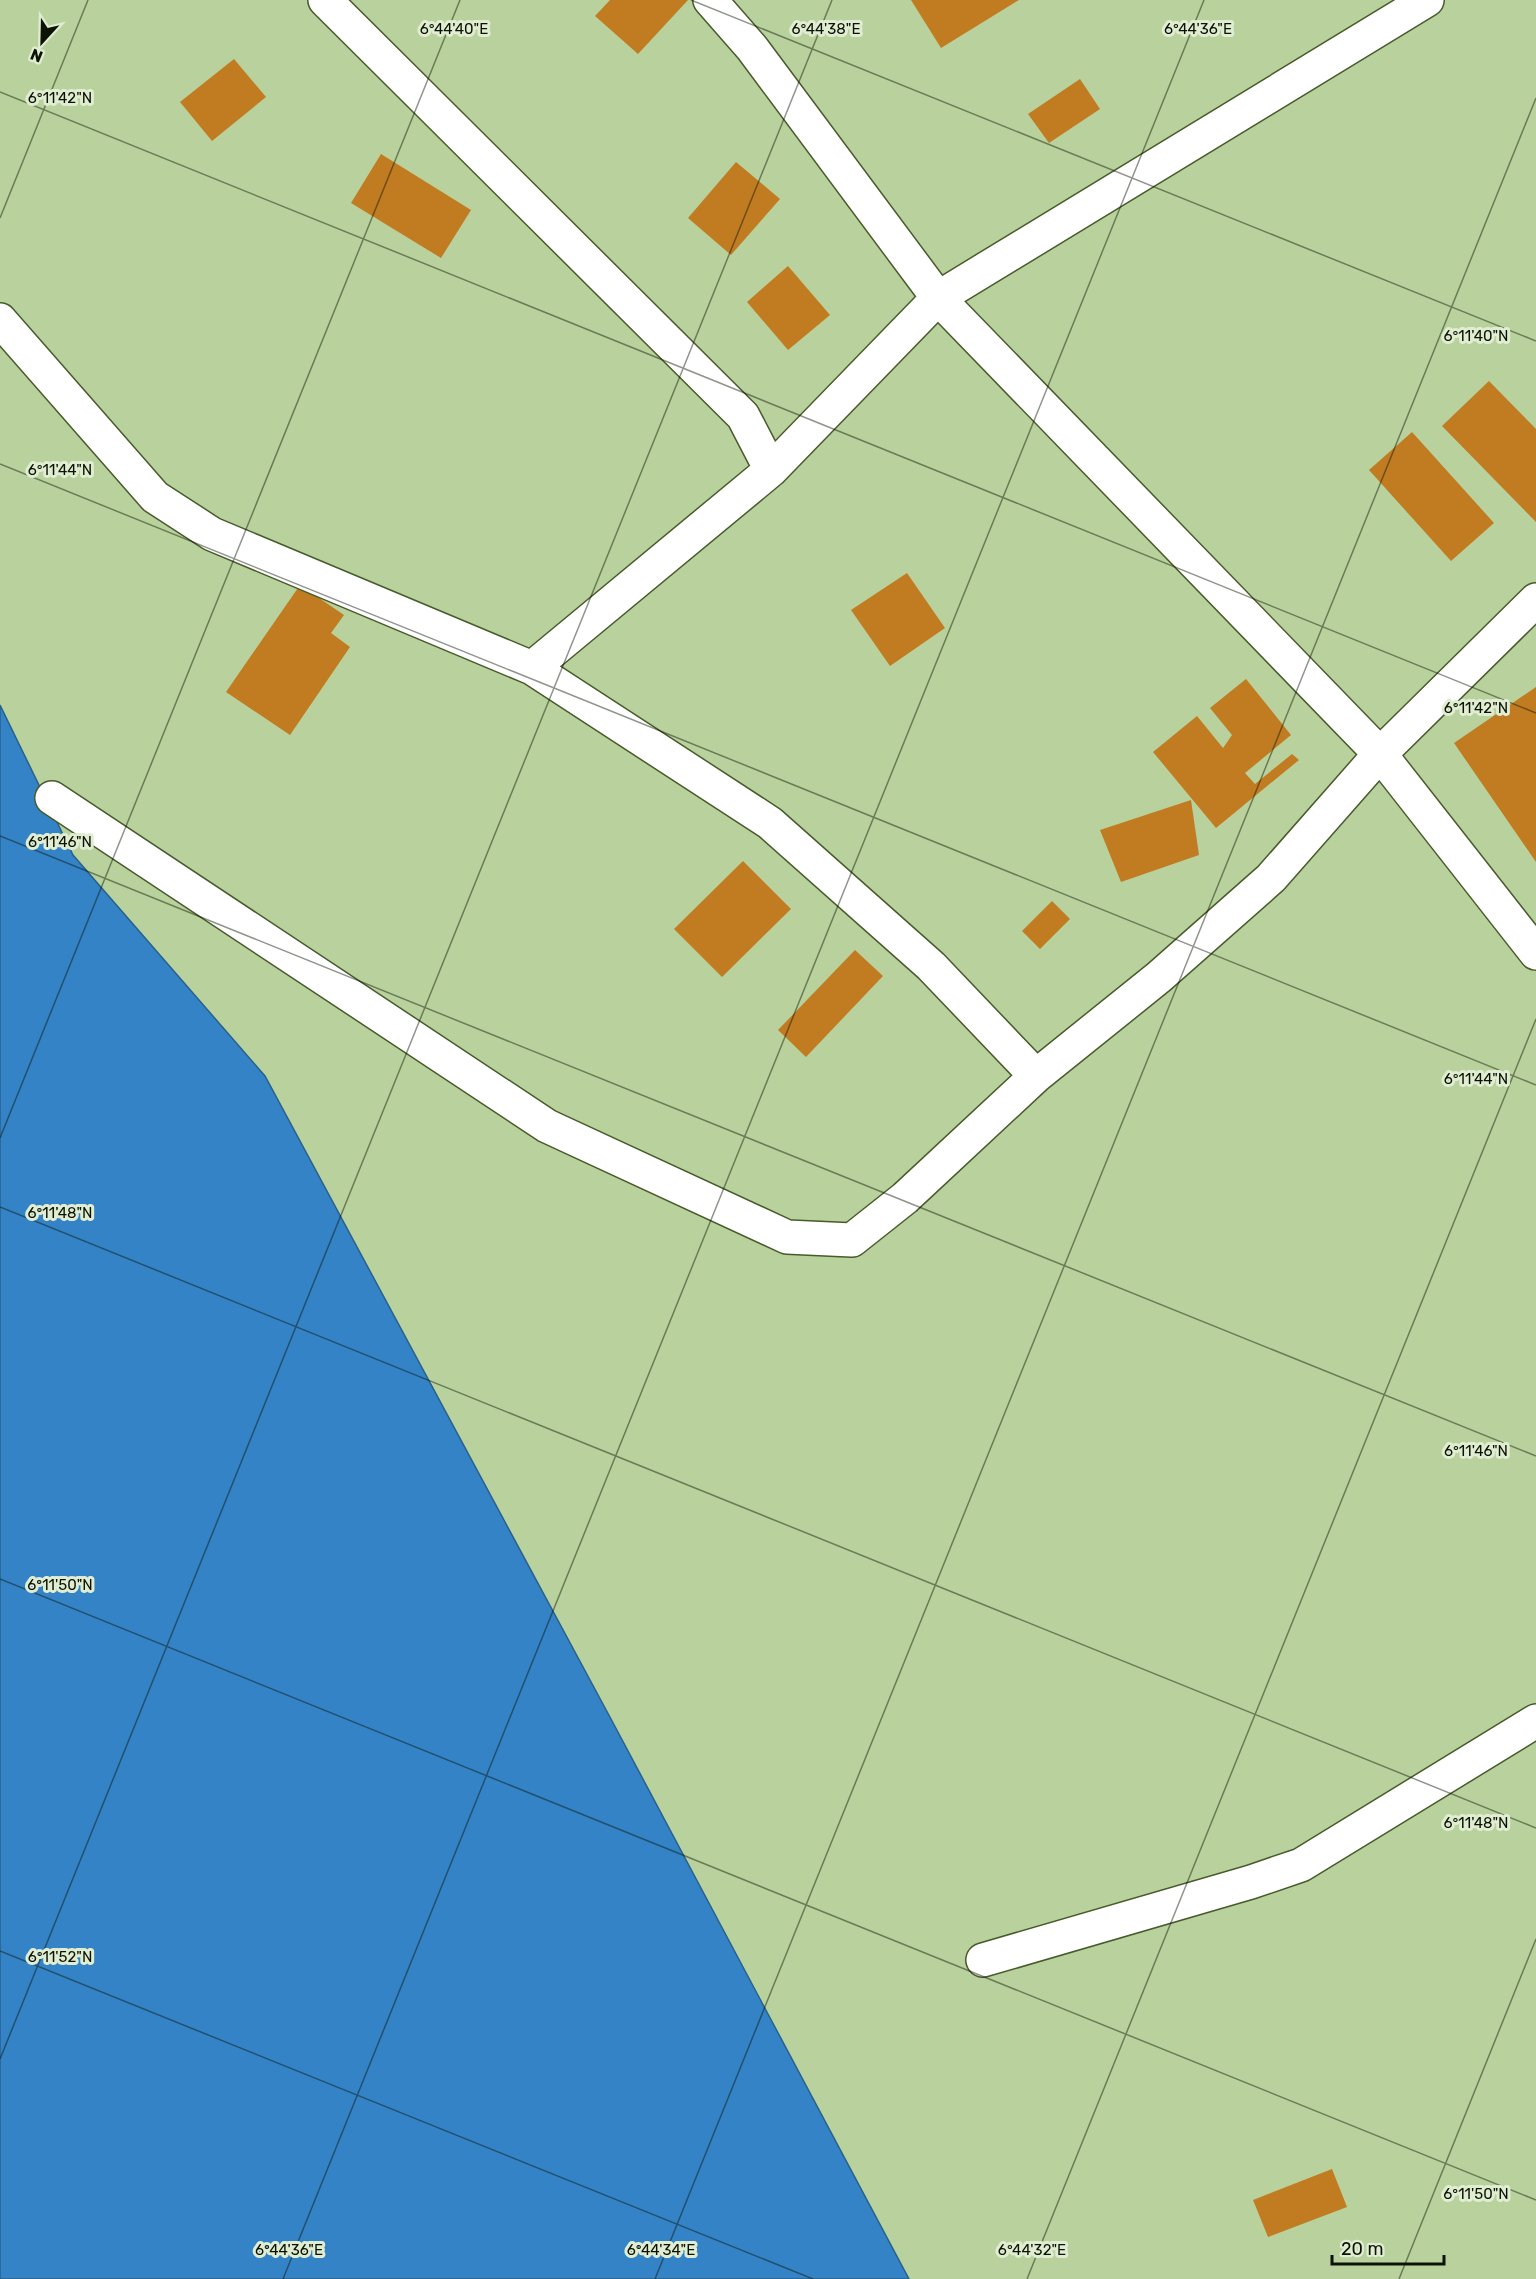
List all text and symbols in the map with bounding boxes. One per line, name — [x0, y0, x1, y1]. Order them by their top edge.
north arrow — [12, 12, 72, 72]
text: 6°44'40"E — [420, 20, 488, 38]
text: 6°44'38"E — [791, 20, 861, 38]
text: 6°44'36"E — [1164, 20, 1232, 38]
text: N — [28, 44, 45, 66]
text: 6°11'42"N — [28, 89, 92, 107]
text: 6°11'40"N — [1443, 327, 1509, 345]
text: 6°11'44"N — [28, 461, 92, 479]
text: 6°11'42"N — [1444, 699, 1508, 717]
text: 6°11'46"N — [28, 833, 92, 851]
text: 6°11'44"N — [1444, 1070, 1508, 1088]
text: 6°11'48"N — [27, 1204, 93, 1222]
text: 6°11'46"N — [1444, 1442, 1508, 1460]
text: 6°11'50"N — [27, 1576, 93, 1594]
text: 6°11'48"N — [1443, 1814, 1509, 1832]
text: 6°11'52"N — [28, 1948, 92, 1966]
text: 6°11'50"N — [1443, 2185, 1509, 2203]
scale bar — [1332, 2228, 1444, 2266]
text: 20 m — [1341, 2238, 1383, 2260]
text: 6°44'36"E — [255, 2241, 323, 2259]
text: 6°44'34"E — [627, 2241, 695, 2259]
text: 6°44'32"E — [998, 2241, 1066, 2259]

